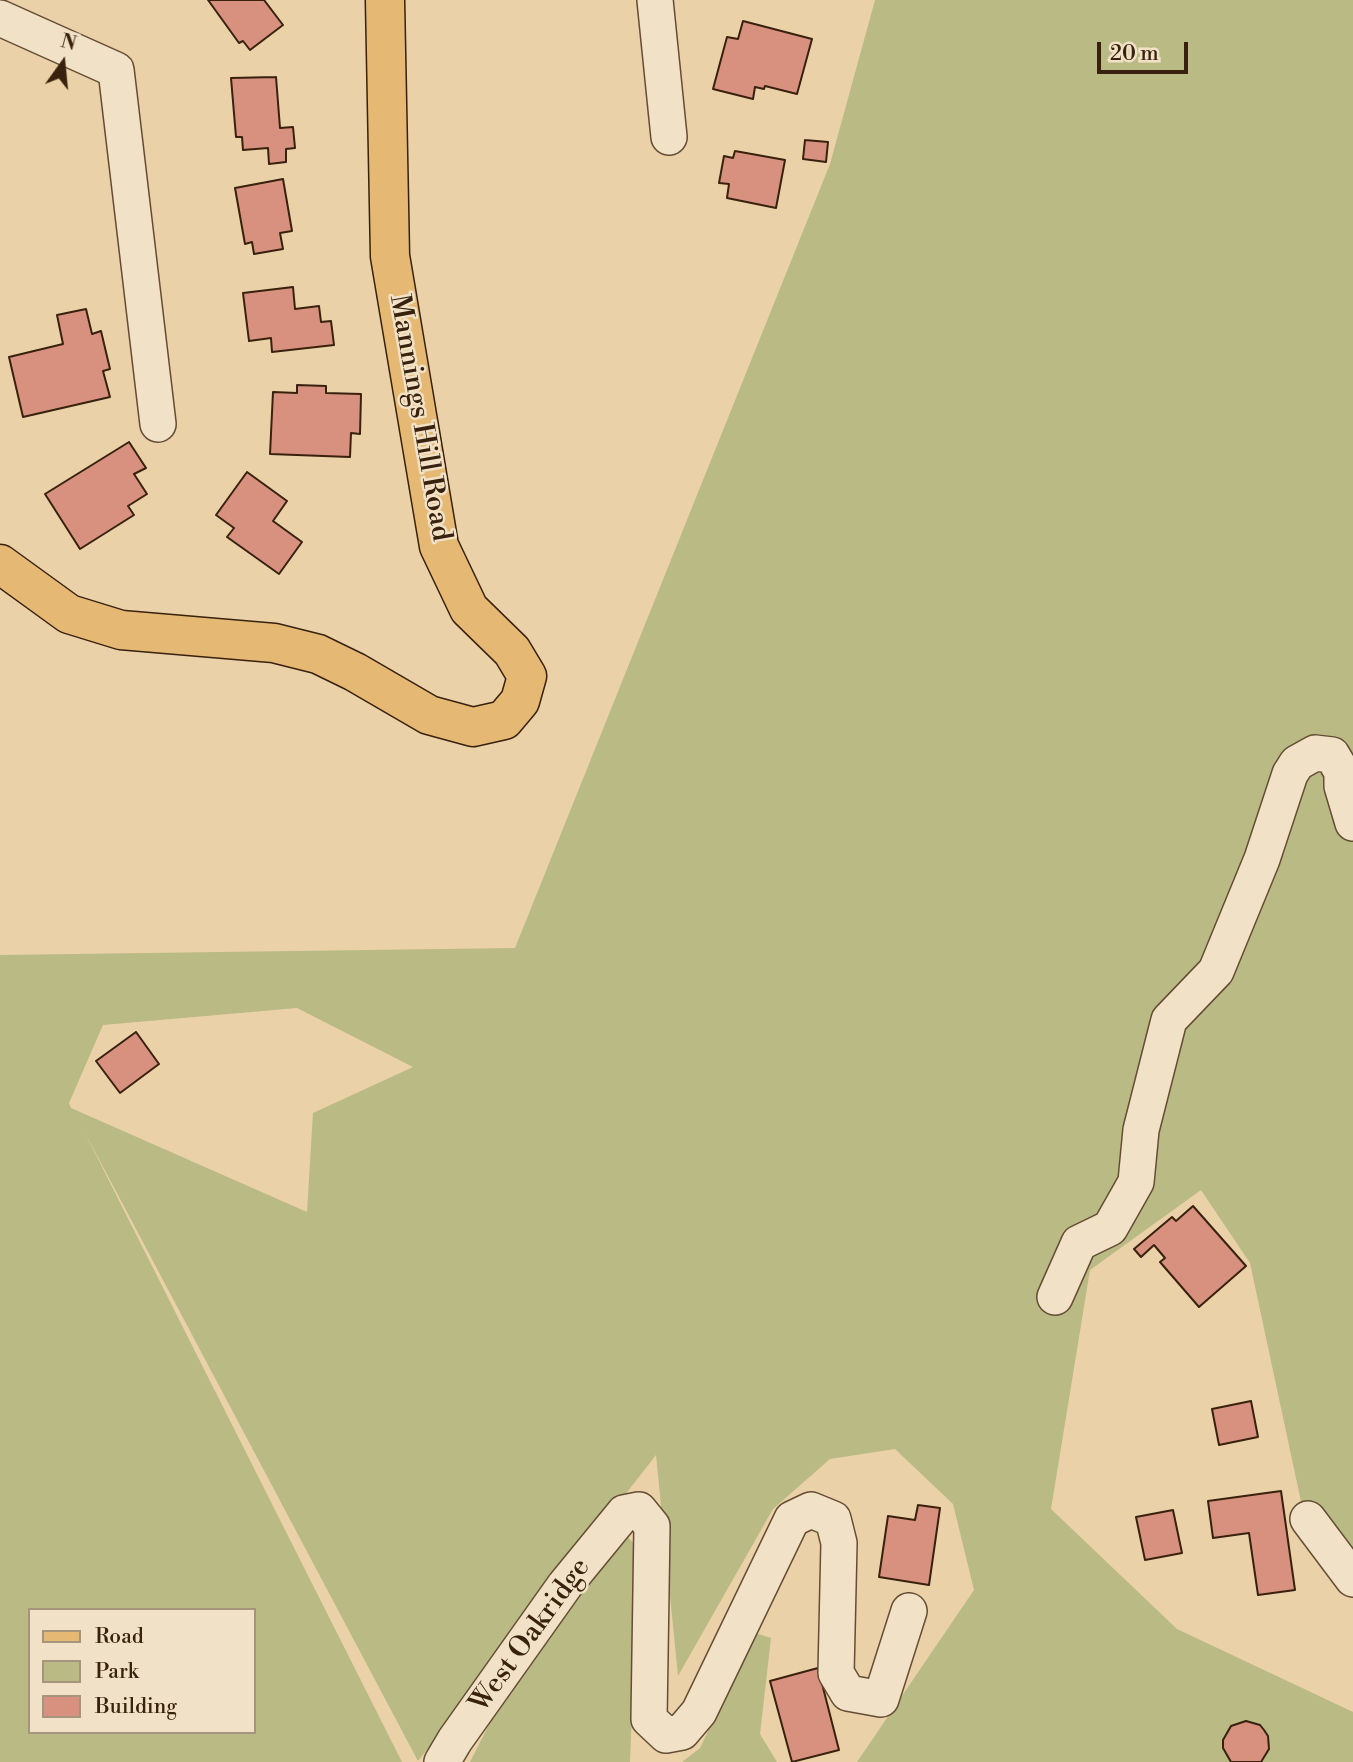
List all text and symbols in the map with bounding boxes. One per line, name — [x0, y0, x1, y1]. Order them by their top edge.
north arrow — [28, 28, 98, 98]
scale bar — [1101, 28, 1192, 72]
text: N — [58, 29, 79, 56]
text: 20 m — [1110, 41, 1159, 67]
street label: Mannings Hill Road — [381, 292, 457, 544]
street label: West Oakridge — [464, 1552, 598, 1720]
legend — [28, 1608, 256, 1734]
text: Road — [95, 1624, 144, 1650]
text: Park — [95, 1659, 139, 1685]
text: Building — [95, 1694, 177, 1720]

